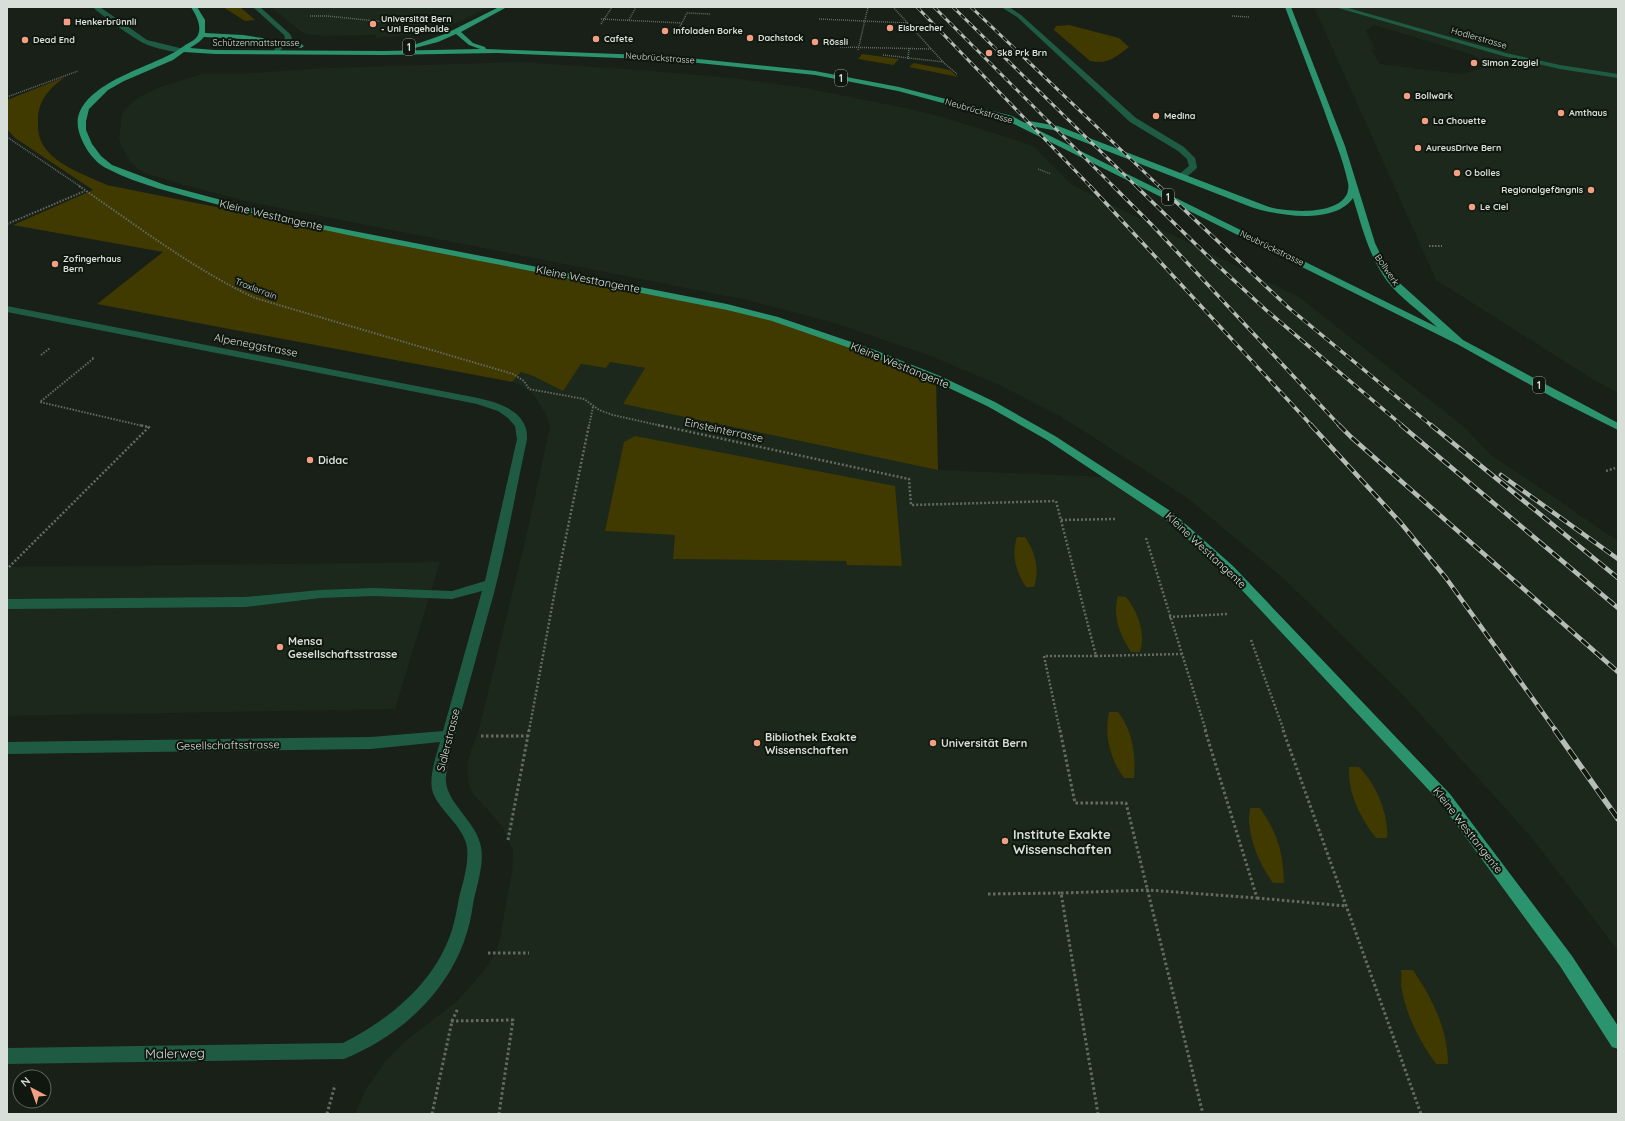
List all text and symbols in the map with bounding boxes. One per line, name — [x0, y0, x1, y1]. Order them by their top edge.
place label: Universität Bern - Uni Engehalde — [381, 13, 452, 34]
place label: Henkerbrünnli — [75, 16, 136, 27]
marker: Henkerbrünnli — [62, 17, 72, 27]
marker: Universität Bern - Uni Engehalde — [368, 19, 378, 29]
place label: Eisbrecher — [898, 22, 944, 33]
marker: Eisbrecher — [885, 23, 895, 33]
street label: Hodlerstrasse — [1450, 24, 1508, 51]
place label: Infoladen Borke — [673, 25, 743, 36]
marker: Infoladen Borke — [660, 26, 670, 36]
place label: Dachstock — [758, 32, 803, 43]
place label: Cafete — [604, 33, 633, 44]
marker: Dachstock — [745, 33, 755, 43]
place label: Dead End — [33, 34, 75, 45]
marker: Cafete — [591, 34, 601, 44]
marker: Dead End — [20, 35, 30, 45]
place label: Rössli — [823, 36, 848, 47]
street label: Schützenmattstrasse — [212, 37, 300, 48]
marker: Rössli — [810, 37, 820, 47]
road number: 1 — [403, 39, 415, 55]
place label: Sk8 Prk Brn — [997, 47, 1047, 58]
marker: Sk8 Prk Brn — [984, 48, 994, 58]
street label: Neubrückstrasse — [625, 50, 695, 65]
place label: Simon Zagiel — [1482, 57, 1538, 68]
marker: Simon Zagiel — [1469, 58, 1479, 68]
road number: 1 — [835, 70, 847, 86]
place label: Bollwärk — [1415, 90, 1453, 101]
marker: Bollwärk — [1402, 91, 1412, 101]
street label: Neubrückstrasse — [944, 96, 1014, 125]
place label: Amthaus — [1569, 107, 1608, 118]
marker: Amthaus — [1556, 108, 1566, 118]
place label: Medina — [1164, 110, 1196, 121]
marker: Medina — [1151, 111, 1161, 121]
place label: La Chouette — [1433, 115, 1486, 126]
marker: La Chouette — [1420, 116, 1430, 126]
place label: AureusDrive Bern — [1426, 142, 1501, 153]
marker: AureusDrive Bern — [1413, 143, 1423, 153]
place label: O bolles — [1465, 167, 1501, 178]
marker: O bolles — [1452, 168, 1462, 178]
place label: Regionalgefängnis — [1501, 184, 1584, 195]
marker: Regionalgefängnis — [1586, 185, 1596, 195]
road number: 1 — [1162, 189, 1174, 205]
street label: Kleine Westtangente — [218, 196, 324, 234]
place label: Le Ciel — [1480, 201, 1508, 212]
marker: Le Ciel — [1467, 202, 1477, 212]
street label: Neubrückstrasse — [1238, 227, 1306, 268]
street label: Bollwerk — [1373, 252, 1402, 288]
place label: Zofingerhaus Bern — [63, 253, 122, 274]
marker: Zofingerhaus Bern — [50, 259, 60, 269]
street label: Kleine Westtangente — [535, 262, 641, 296]
street label: Troxlerrain — [234, 275, 279, 302]
street label: Alpeneggstrasse — [213, 330, 299, 360]
street label: Kleine Westtangente — [849, 339, 951, 391]
road number: 1 — [1533, 377, 1545, 393]
street label: Einsteinterrasse — [683, 415, 765, 445]
place label: Didac — [318, 453, 348, 467]
marker: Didac — [305, 455, 315, 465]
street label: Kleine Westtangente — [1163, 509, 1249, 591]
place label: Mensa Gesellschaftsstrasse — [288, 634, 398, 661]
marker: Mensa Gesellschaftsstrasse — [275, 642, 285, 652]
street label: Sidlerstrasse — [433, 707, 463, 773]
place label: Bibliothek Exakte Wissenschaften — [765, 730, 857, 757]
place label: Universität Bern — [941, 736, 1027, 750]
street label: Gesellschaftsstrasse — [176, 737, 280, 753]
marker: Bibliothek Exakte Wissenschaften — [752, 738, 762, 748]
marker: Universität Bern — [928, 738, 938, 748]
street label: Kleine Westtangente — [1430, 784, 1506, 876]
place label: Institute Exakte Wissenschaften — [1013, 826, 1111, 857]
marker: Institute Exakte Wissenschaften — [1000, 836, 1010, 846]
street label: Malerweg — [145, 1044, 205, 1062]
north arrow — [12, 1069, 52, 1109]
text: N — [18, 1074, 33, 1089]

